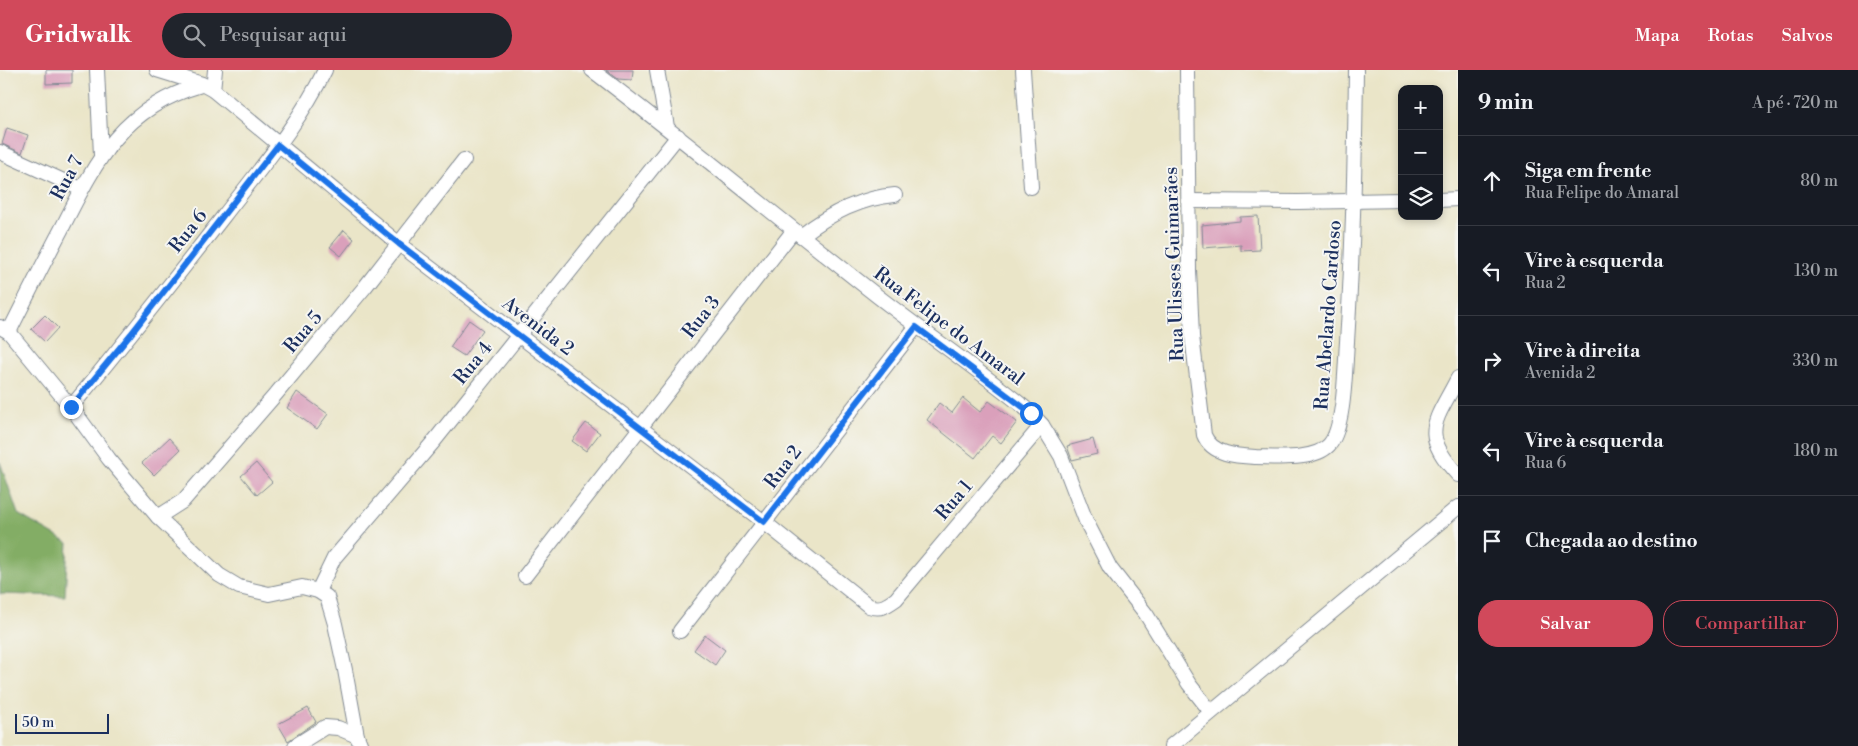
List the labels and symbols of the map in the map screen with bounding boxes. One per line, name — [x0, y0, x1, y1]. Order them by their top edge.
street label: Rua 7 — [45, 151, 89, 204]
street label: Rua Ulisses Guimarães — [1159, 166, 1189, 362]
street label: Rua 6 — [163, 204, 213, 258]
street label: Rua Abelardo Cardoso — [1309, 219, 1347, 411]
street label: Rua Felipe do Amaral — [869, 261, 1029, 391]
street label: Avenida 2 — [497, 291, 579, 361]
street label: Rua 3 — [677, 291, 725, 343]
street label: Rua 5 — [278, 306, 328, 358]
street label: Rua 4 — [448, 336, 498, 390]
route end — [60, 396, 83, 419]
route start — [1020, 402, 1043, 425]
street label: Rua 2 — [759, 440, 807, 494]
street label: Rua 1 — [930, 475, 978, 525]
scale bar — [15, 711, 109, 734]

